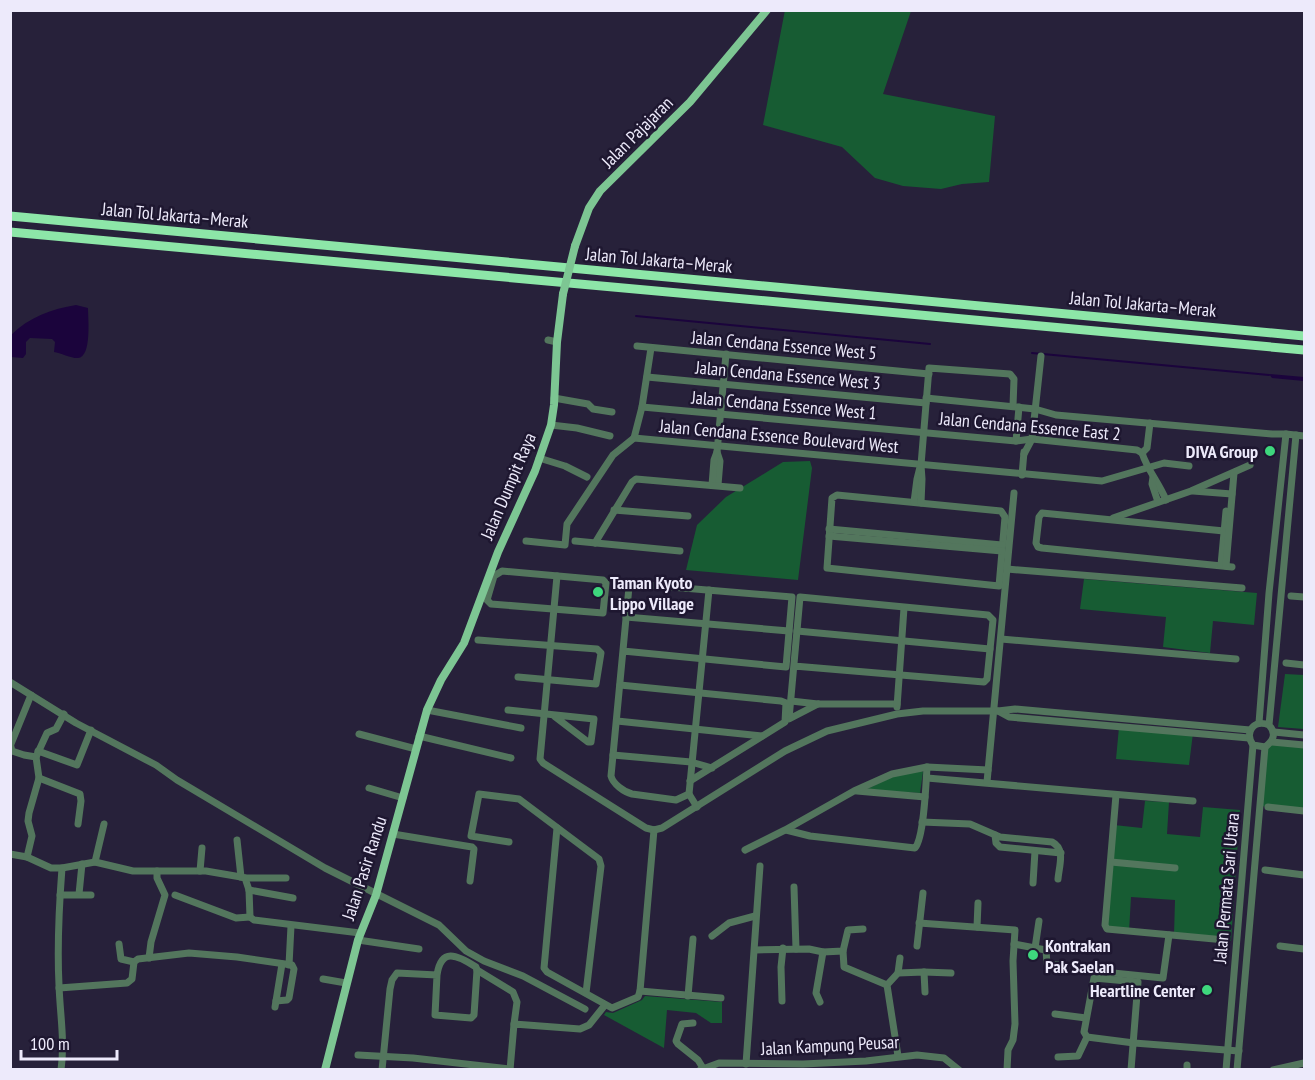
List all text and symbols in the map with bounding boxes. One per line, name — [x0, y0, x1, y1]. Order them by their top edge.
street label: Jalan Pajajaran — [596, 91, 678, 173]
street label: Jalan Tol Jakarta–Merak — [100, 197, 249, 233]
street label: Jalan Tol Jakarta–Merak — [584, 242, 733, 278]
street label: Jalan Tol Jakarta–Merak — [1068, 286, 1217, 322]
street label: Jalan Cendana Essence West 5 — [689, 325, 878, 365]
street label: Jalan Cendana Essence West 3 — [693, 355, 882, 395]
street label: Jalan Cendana Essence West 1 — [689, 385, 878, 425]
street label: Jalan Cendana Essence East 2 — [937, 407, 1122, 445]
street label: Jalan Cendana Essence Boulevard West — [657, 414, 900, 458]
street label: Jalan Dumpit Raya — [475, 429, 541, 544]
place label: DIVA Group — [1186, 440, 1258, 463]
marker: DIVA Group — [1263, 444, 1277, 458]
place label: Taman Kyoto Lippo Village — [610, 571, 694, 615]
marker: Taman Kyoto Lippo Village — [591, 585, 605, 599]
street label: Jalan Permata Sari Utara — [1208, 812, 1244, 965]
street label: Jalan Pasir Randu — [336, 813, 392, 924]
place label: Kontrakan Pak Saelan — [1045, 934, 1114, 978]
marker: Kontrakan Pak Saelan — [1026, 948, 1040, 962]
place label: Heartline Center — [1090, 979, 1196, 1002]
marker: Heartline Center — [1200, 983, 1214, 997]
scale bar — [21, 1023, 117, 1061]
street label: Jalan Kampung Peusar — [759, 1030, 900, 1060]
text: 100 m — [30, 1032, 70, 1055]

